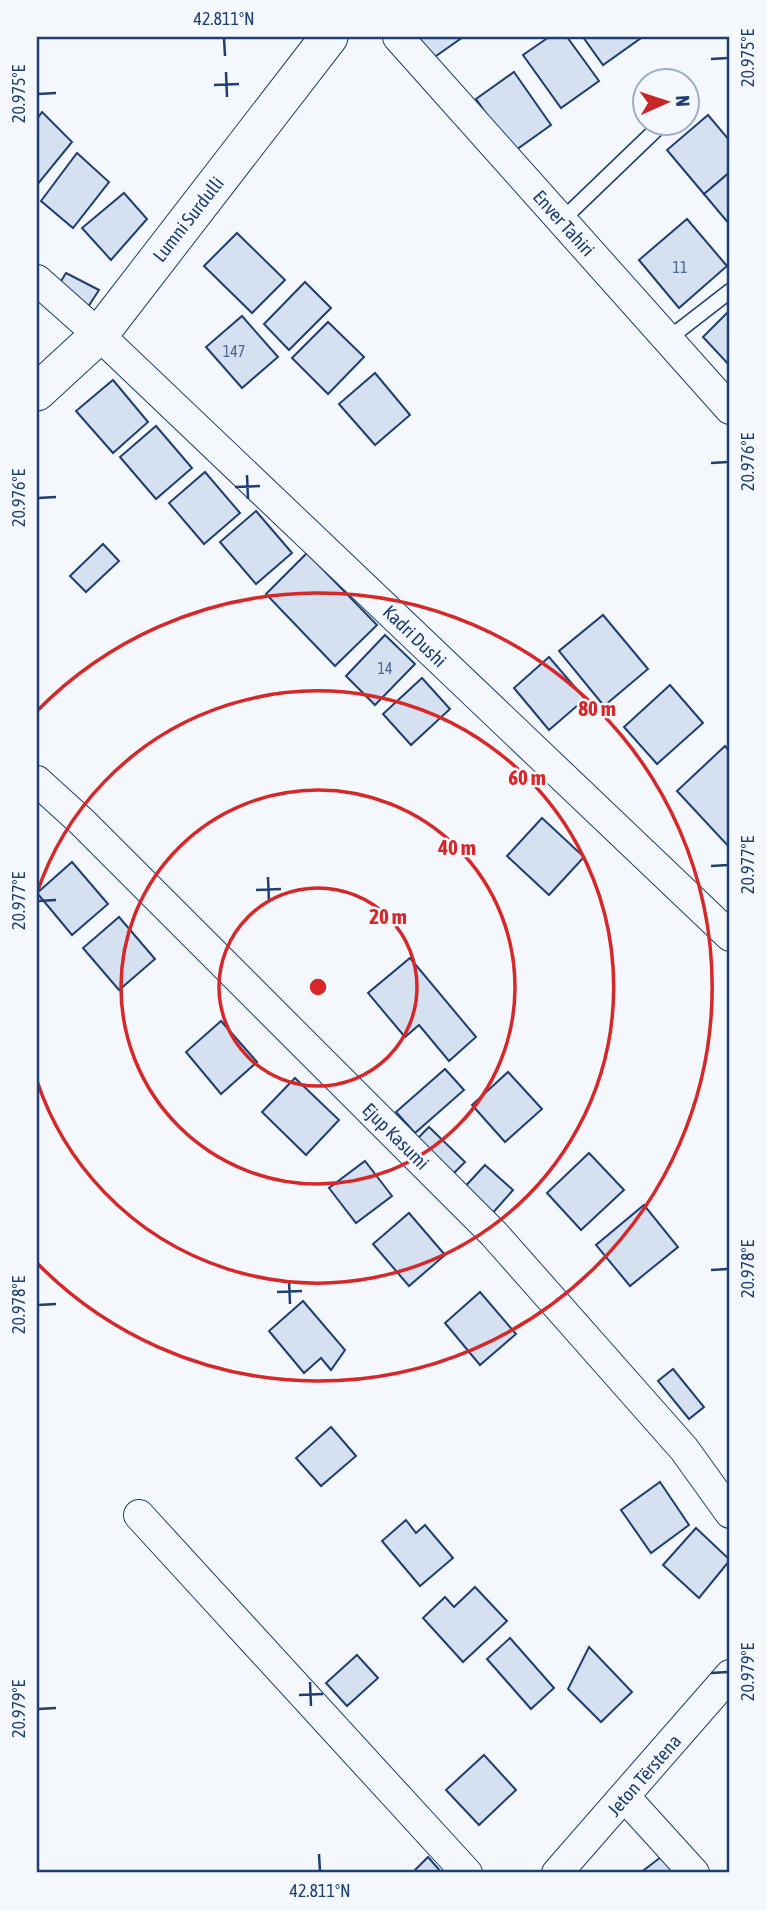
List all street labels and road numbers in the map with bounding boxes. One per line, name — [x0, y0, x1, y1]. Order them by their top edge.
street label: Lumni Surdulli — [148, 172, 228, 266]
street label: Enver Tahiri — [529, 185, 599, 261]
street label: Kadri Dushi — [379, 600, 451, 672]
street label: Ejup Kasumi — [358, 1098, 434, 1174]
street label: Jeton Tërstena — [603, 1730, 685, 1820]

